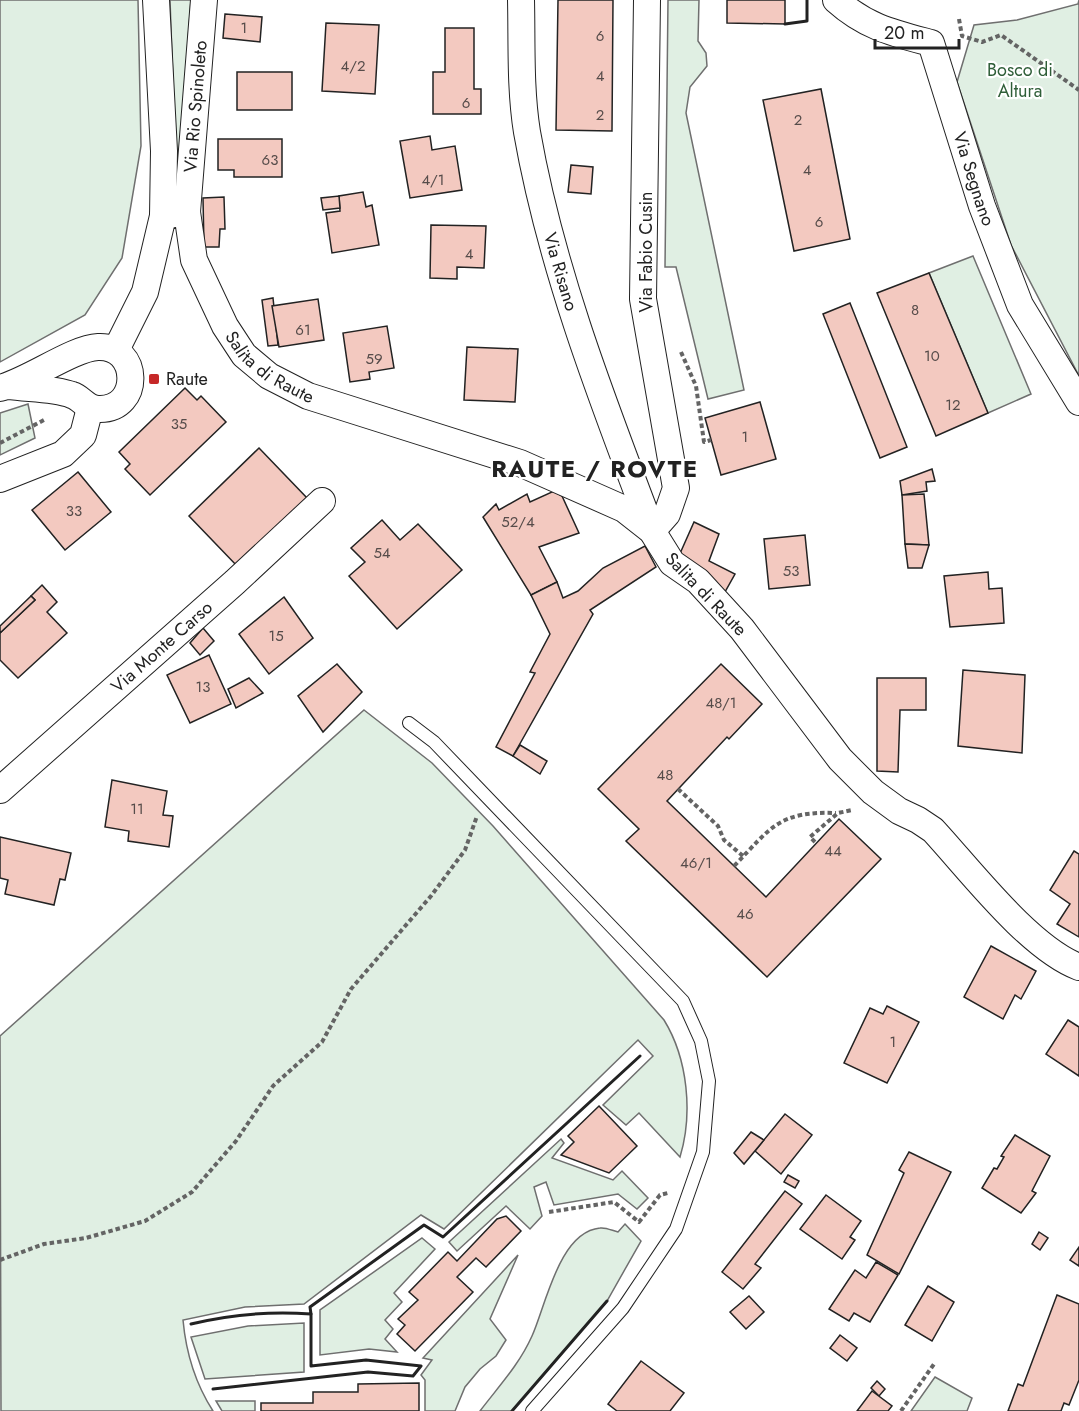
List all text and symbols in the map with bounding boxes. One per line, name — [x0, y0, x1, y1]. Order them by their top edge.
scale bar — [875, 12, 959, 50]
house number: 1 — [241, 17, 247, 39]
text: 20 m — [884, 20, 924, 46]
house number: 6 — [596, 25, 604, 47]
street label: Via Rio Spinoleto — [177, 39, 214, 173]
house number: 4/2 — [340, 55, 366, 77]
park label: Bosco di Altura — [987, 57, 1053, 104]
house number: 4 — [596, 65, 605, 87]
house number: 6 — [462, 92, 470, 114]
house number: 2 — [596, 104, 604, 126]
house number: 2 — [794, 109, 802, 131]
street label: Via Segnano — [947, 129, 1002, 230]
house number: 63 — [262, 149, 278, 171]
house number: 4 — [803, 159, 812, 181]
house number: 4/1 — [421, 169, 445, 191]
street label: Via Fabio Cusin — [633, 191, 659, 313]
house number: 6 — [815, 211, 823, 233]
street label: Via Risano — [537, 230, 585, 314]
house number: 4 — [465, 243, 474, 265]
house number: 8 — [911, 299, 919, 321]
house number: 61 — [295, 319, 311, 341]
street label: Salita di Raute — [219, 326, 317, 410]
house number: 10 — [924, 345, 940, 367]
house number: 59 — [365, 348, 383, 370]
place label: Raute — [166, 366, 208, 392]
marker: Raute — [147, 372, 161, 386]
house number: 12 — [945, 394, 961, 416]
house number: 35 — [171, 413, 187, 435]
house number: 1 — [742, 426, 748, 448]
district label: RAUTE / ROVTE — [491, 451, 699, 486]
house number: 33 — [66, 500, 82, 522]
house number: 52/4 — [501, 511, 535, 533]
house number: 54 — [373, 542, 391, 564]
street label: Salita di Raute — [659, 546, 753, 642]
house number: 53 — [783, 560, 799, 582]
street label: Via Monte Carso — [105, 595, 218, 699]
house number: 15 — [268, 625, 284, 647]
house number: 13 — [196, 676, 210, 698]
house number: 48/1 — [705, 692, 737, 714]
house number: 48 — [657, 764, 673, 786]
house number: 11 — [130, 798, 144, 820]
house number: 44 — [824, 840, 842, 862]
house number: 46/1 — [680, 852, 712, 874]
house number: 46 — [736, 903, 754, 925]
house number: 1 — [890, 1031, 896, 1053]

